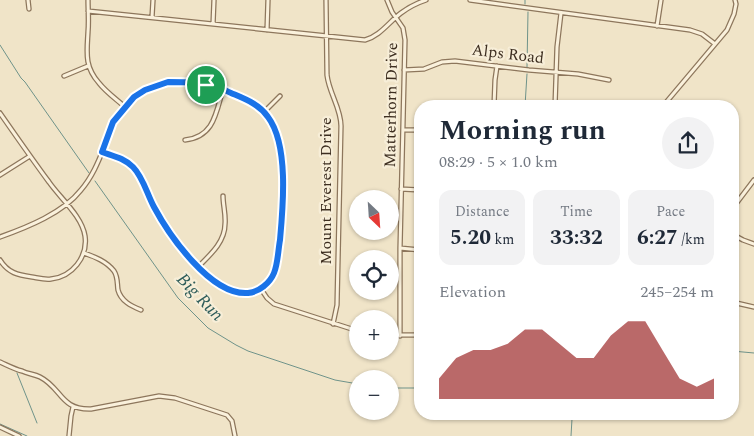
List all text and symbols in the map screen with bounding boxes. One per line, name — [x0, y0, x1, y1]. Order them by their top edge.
street label: Alps Road — [471, 38, 546, 70]
street label: Matterhorn Drive — [378, 42, 404, 168]
pin — [185, 64, 227, 106]
icon: arrive — [192, 71, 220, 99]
text: Morning run — [439, 109, 606, 152]
street label: Mount Everest Drive — [314, 117, 338, 265]
button: share — [662, 117, 714, 169]
text: 08:29 · 5 × 1.0 km — [439, 150, 558, 174]
north arrow — [349, 190, 399, 240]
map controls — [349, 190, 399, 420]
text: Distance — [455, 201, 509, 222]
text: Time — [560, 201, 593, 222]
text: Pace — [656, 201, 685, 222]
text: 5.20 — [450, 222, 491, 254]
text: 33:32 — [550, 222, 603, 254]
text: 6:27 — [637, 222, 678, 254]
text: km — [491, 229, 514, 250]
text: /km — [678, 229, 705, 250]
button: locate — [349, 250, 399, 300]
water label: Big Run — [170, 267, 230, 328]
text: Elevation — [439, 280, 506, 304]
text: 245–254 m — [640, 280, 714, 304]
button: + — [349, 310, 399, 360]
button: − — [349, 370, 399, 420]

